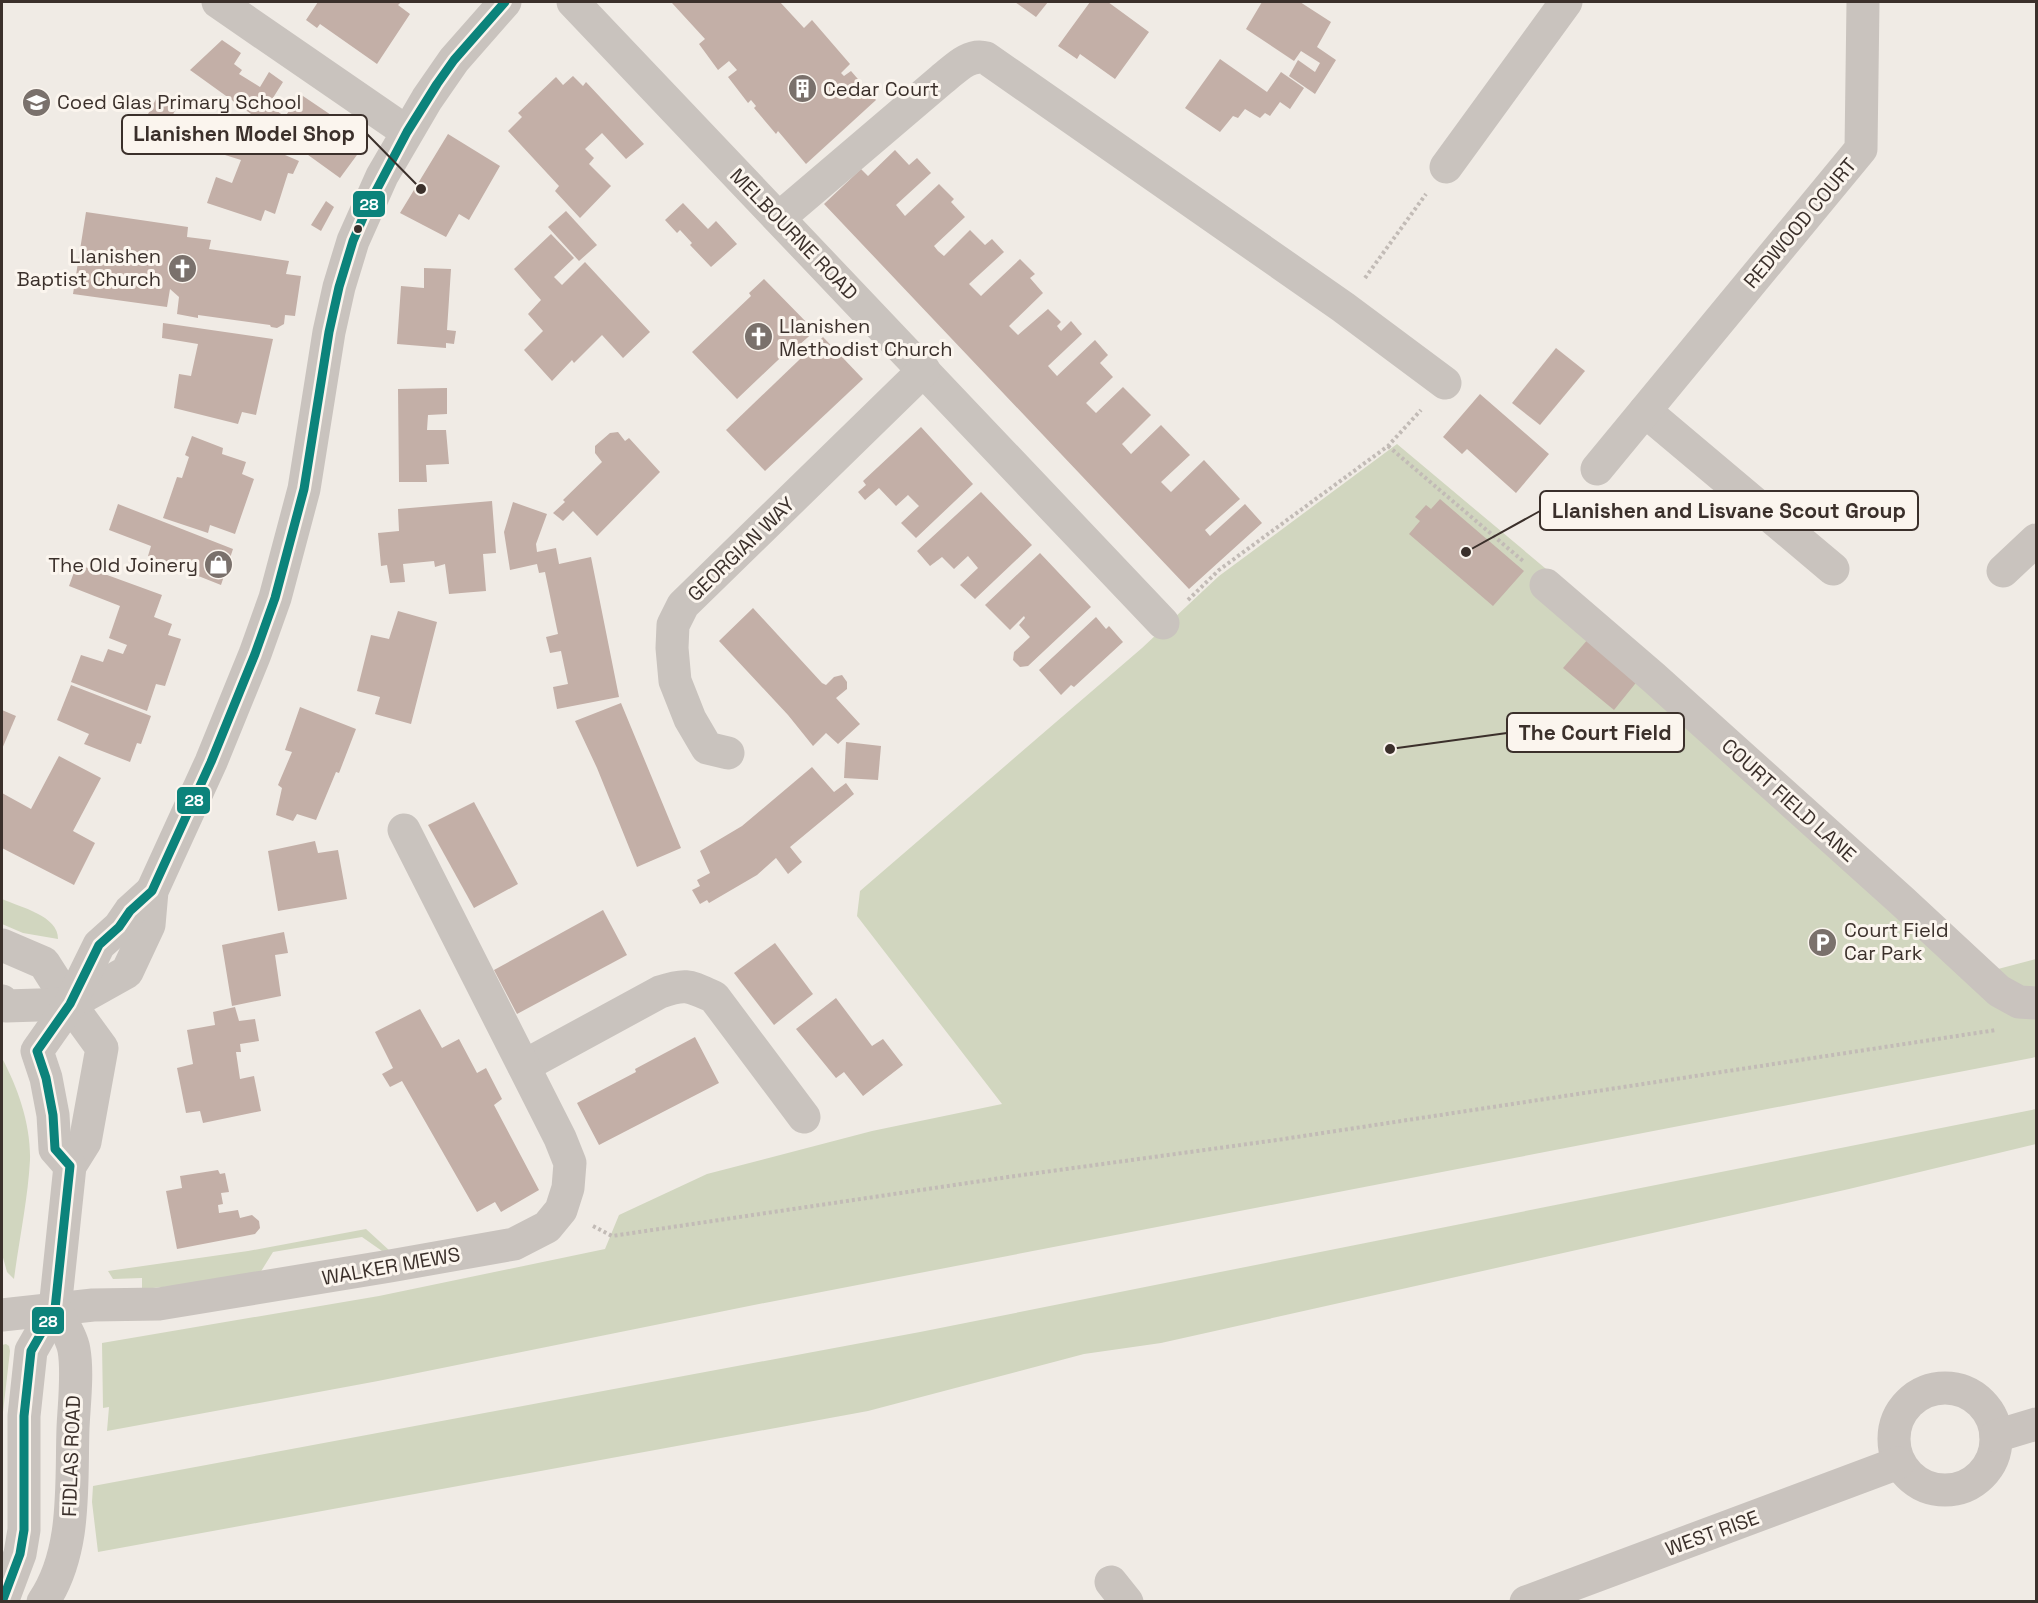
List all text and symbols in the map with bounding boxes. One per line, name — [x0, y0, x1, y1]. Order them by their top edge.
building icon: Cedar Court — [786, 73, 818, 105]
place label: Cedar Court — [823, 76, 939, 102]
school or university icon: Coed Glas Primary School — [20, 86, 52, 118]
place label: Coed Glas Primary School — [57, 89, 301, 115]
callout: Llanishen Model Shop — [122, 115, 367, 154]
text: Llanishen Model Shop — [133, 120, 355, 147]
street label: REDWOOD COURT — [1738, 152, 1862, 294]
street label: MELBOURNE ROAD — [724, 163, 864, 305]
line badge: 28 — [352, 190, 386, 218]
text: 28 — [359, 194, 379, 215]
unlabelled marker — [352, 223, 364, 235]
place label: Llanishen Baptist Church — [16, 243, 161, 292]
church icon: Llanishen Baptist Church — [166, 252, 198, 284]
place label: Llanishen Methodist Church — [779, 313, 953, 362]
church icon: Llanishen Methodist Church — [742, 321, 774, 353]
street label: GEORGIAN WAY — [682, 491, 800, 607]
callout: Llanishen and Lisvane Scout Group — [1540, 491, 1918, 530]
text: Llanishen and Lisvane Scout Group — [1552, 497, 1906, 524]
shop icon: The Old Joinery — [203, 549, 235, 581]
place label: The Old Joinery — [48, 552, 198, 578]
callout: The Court Field — [1507, 713, 1684, 752]
text: The Court Field — [1518, 719, 1672, 746]
street label: COURT FIELD LANE — [1716, 733, 1862, 867]
line badge: 28 — [176, 786, 211, 815]
text: 28 — [184, 790, 204, 811]
place label: Court Field Car Park — [1844, 917, 1949, 966]
parking icon: Court Field Car Park — [1807, 926, 1839, 958]
street label: WALKER MEWS — [320, 1241, 462, 1291]
line badge: 28 — [31, 1306, 65, 1335]
text: 28 — [38, 1311, 58, 1332]
street label: FIDLAS ROAD — [56, 1395, 86, 1517]
street label: WEST RISE — [1662, 1504, 1762, 1562]

